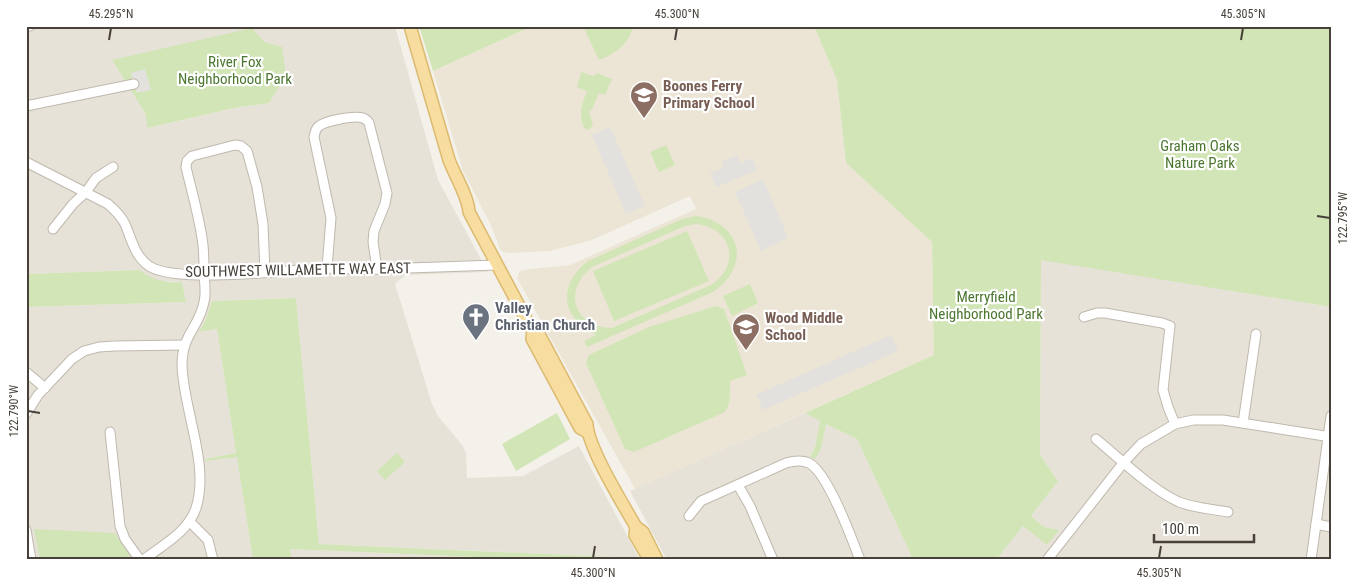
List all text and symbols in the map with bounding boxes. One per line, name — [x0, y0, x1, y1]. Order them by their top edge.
text: 45.295°N — [89, 7, 133, 21]
text: 45.300°N — [655, 7, 699, 21]
text: 45.305°N — [1221, 7, 1265, 21]
park label: River Fox Neighborhood Park — [178, 53, 292, 88]
place label: Boones Ferry Primary School — [663, 77, 755, 112]
school or university icon: Boones Ferry Primary School — [629, 80, 659, 119]
park label: Graham Oaks Nature Park — [1160, 137, 1240, 172]
text: 122.795°W — [1336, 192, 1350, 244]
street label: SOUTHWEST WILLAMETTE WAY EAST — [185, 259, 411, 281]
park label: Merryfield Neighborhood Park — [929, 288, 1043, 323]
place label: Valley Christian Church — [495, 299, 595, 334]
church icon: Valley Christian Church — [461, 302, 491, 341]
place label: Wood Middle School — [765, 309, 843, 344]
school or university icon: Wood Middle School — [731, 312, 761, 351]
text: 122.790°W — [7, 385, 21, 437]
scale bar — [1154, 511, 1254, 543]
text: 100 m — [1162, 520, 1199, 538]
text: 45.300°N — [571, 566, 615, 580]
text: 45.305°N — [1137, 566, 1181, 580]

